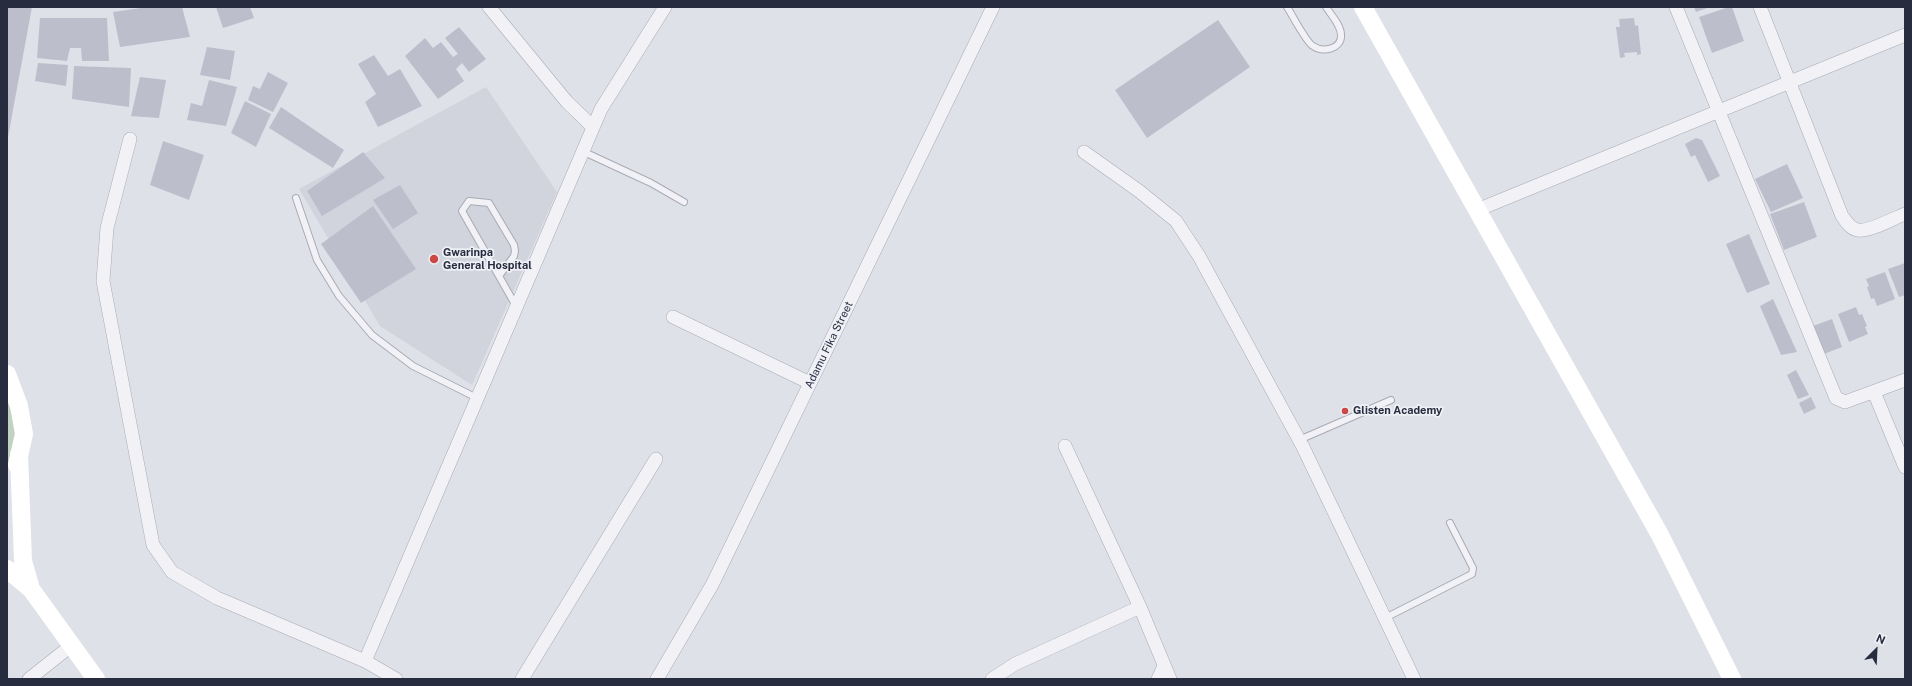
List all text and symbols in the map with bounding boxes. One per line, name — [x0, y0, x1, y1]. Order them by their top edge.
place label: Gwarinpa General Hospital — [443, 246, 532, 272]
marker: Gwarinpa General Hospital — [428, 253, 440, 265]
street label: Adamu Fika Street — [802, 299, 856, 391]
place label: Glisten Academy — [1353, 404, 1442, 418]
marker: Glisten Academy — [1340, 406, 1350, 416]
north arrow — [1856, 630, 1896, 670]
text: N — [1875, 632, 1887, 646]

